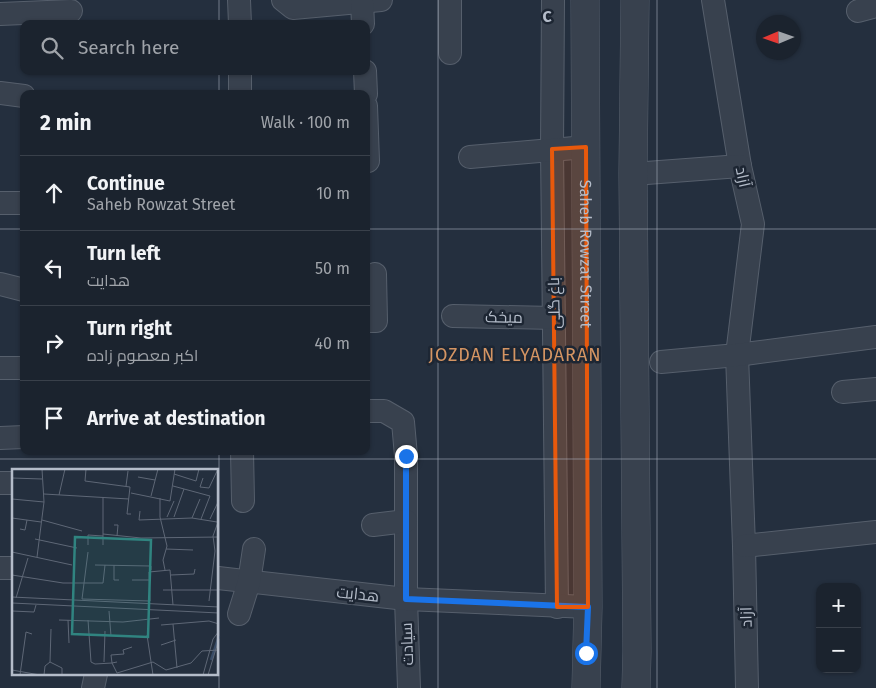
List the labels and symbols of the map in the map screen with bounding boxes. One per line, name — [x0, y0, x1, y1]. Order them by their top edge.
text: C — [542, 7, 552, 26]
north arrow — [756, 15, 801, 60]
street label: آزاد — [732, 165, 755, 190]
street label: Saheb Rowzat Street — [576, 180, 596, 329]
street label: باغ گلی — [544, 277, 566, 329]
street label: میخک — [485, 307, 523, 327]
district label: JOZDAN ELYADARAN — [428, 344, 602, 366]
route end — [395, 445, 418, 468]
inset map — [12, 469, 219, 676]
street label: هدایت — [336, 582, 380, 606]
street label: آزاد — [736, 606, 756, 627]
street label: سیادت — [397, 622, 417, 666]
route start — [575, 642, 598, 665]

